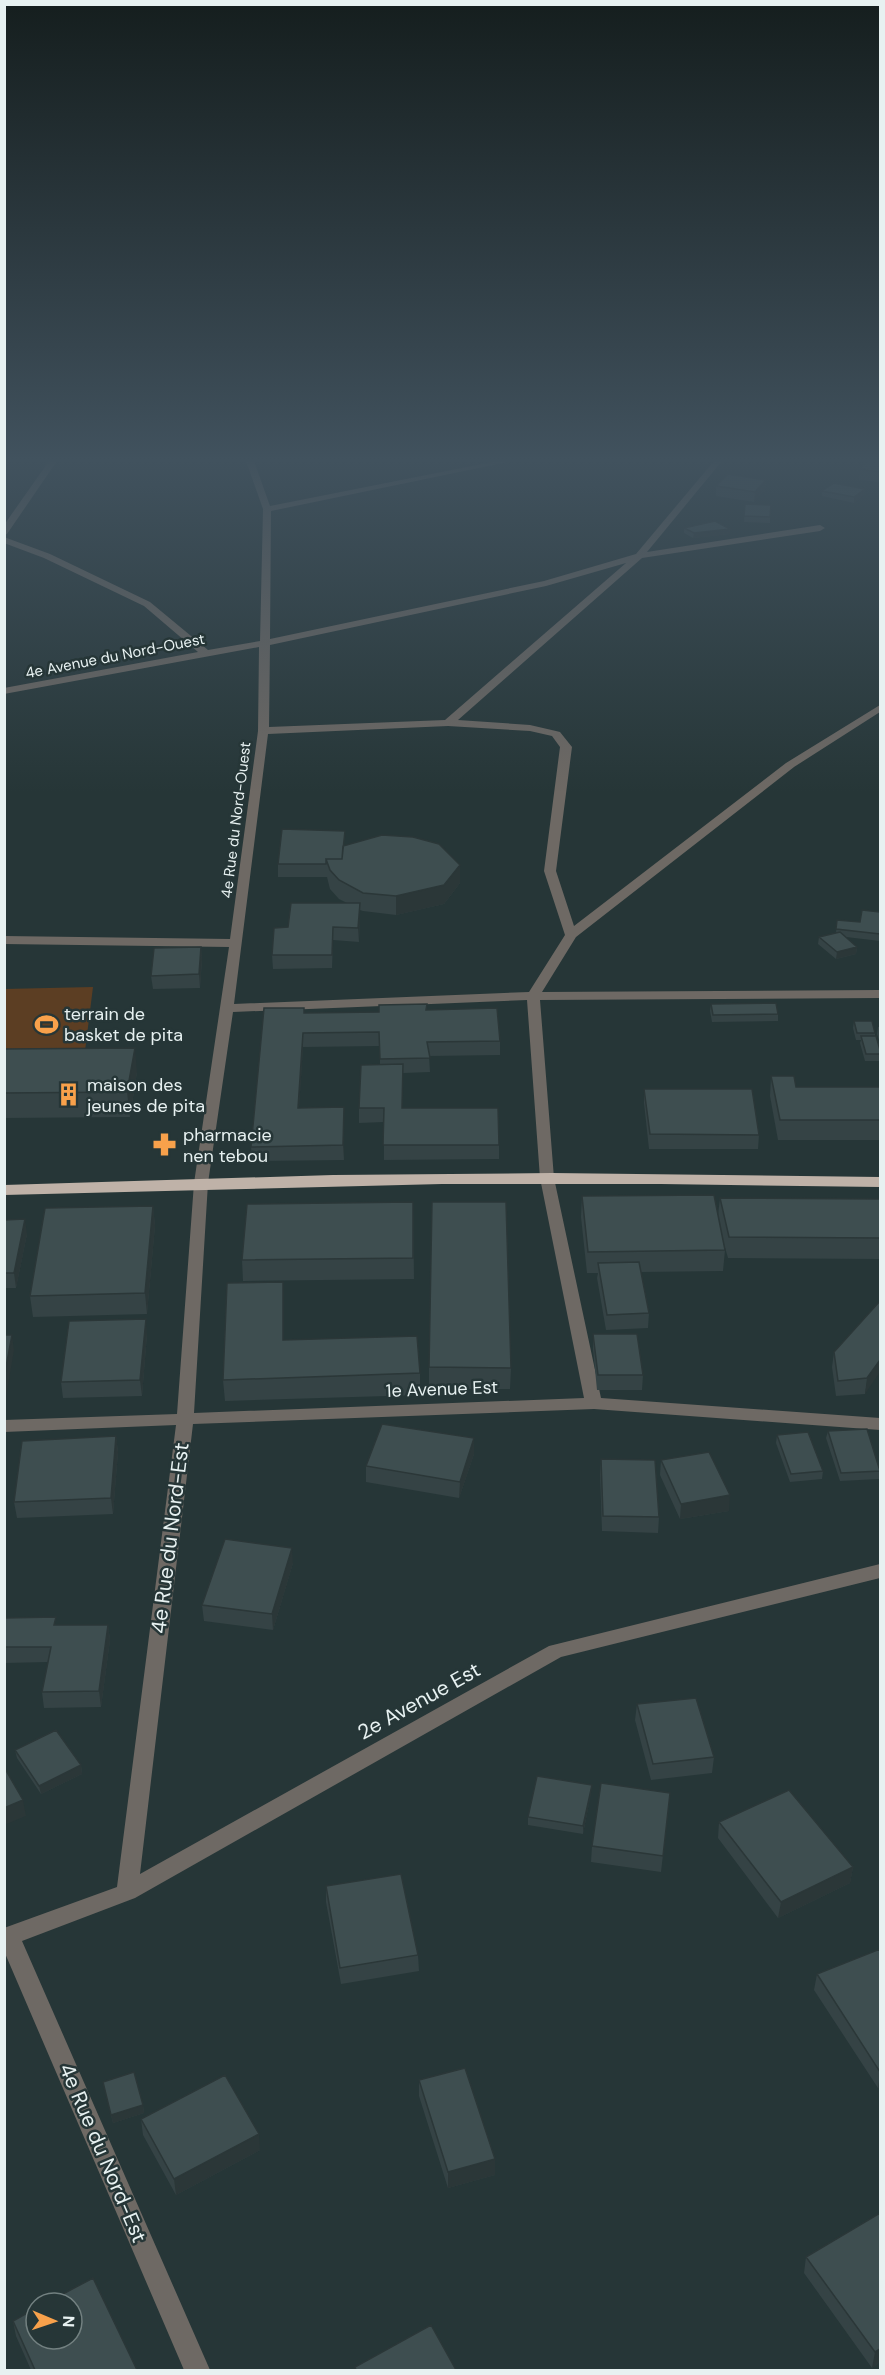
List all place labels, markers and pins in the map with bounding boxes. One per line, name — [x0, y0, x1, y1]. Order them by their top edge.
place label: terrain de basket de pita — [64, 1002, 183, 1047]
sports icon: terrain de basket de pita — [33, 1011, 59, 1037]
place label: maison des jeunes de pita — [86, 1073, 205, 1118]
building icon: maison des jeunes de pita — [56, 1082, 82, 1108]
place label: pharmacie nen tebou — [183, 1123, 272, 1168]
pharmacy icon: pharmacie nen tebou — [152, 1132, 178, 1158]

